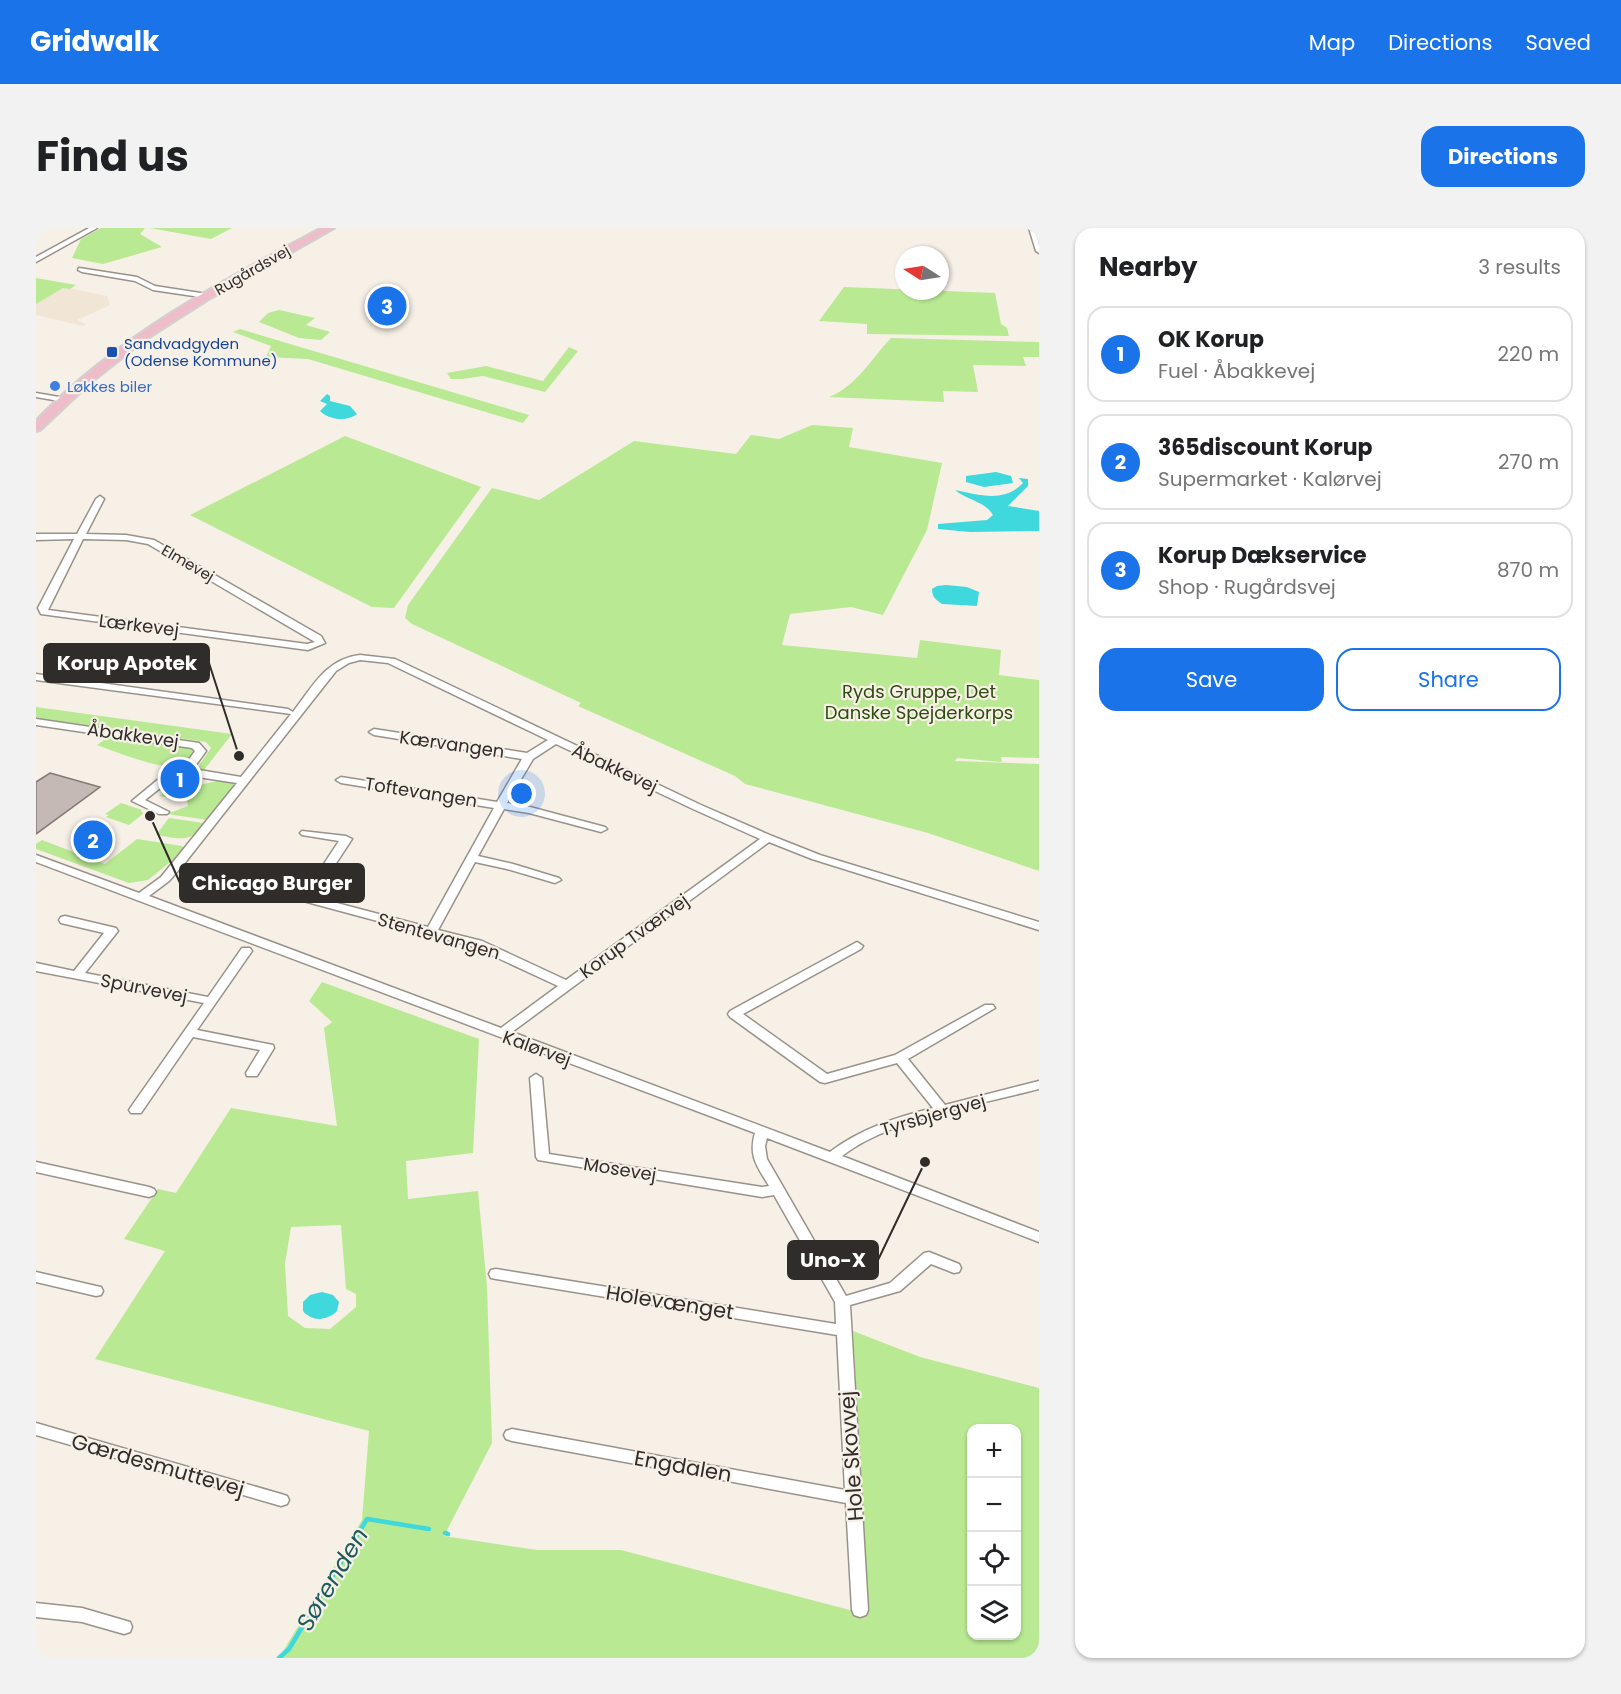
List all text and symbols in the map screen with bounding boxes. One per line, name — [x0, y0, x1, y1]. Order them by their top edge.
text: Gridwalk — [30, 22, 159, 61]
text: Map — [1309, 28, 1355, 57]
text: Directions — [1388, 28, 1492, 57]
text: Saved — [1525, 28, 1591, 57]
button: Directions — [1421, 126, 1585, 187]
text: Find us — [36, 127, 189, 186]
street label: Rugårdsvej — [210, 240, 294, 300]
north arrow — [895, 246, 949, 300]
text: Nearby — [1099, 249, 1197, 285]
text: 3 results — [1478, 253, 1561, 281]
pin: 3 — [368, 284, 406, 328]
text: OK Korup — [1158, 324, 1264, 355]
place label: Sandvadgyden (Odense Kommune) — [124, 333, 278, 371]
text: 1 — [1117, 340, 1124, 368]
text: 220 m — [1498, 340, 1559, 368]
marker: Sandvadgyden (Odense Kommune) — [105, 345, 119, 359]
text: Fuel · Åbakkevej — [1158, 357, 1315, 385]
place label: Løkkes biler — [67, 376, 152, 397]
marker: Løkkes biler — [48, 379, 62, 393]
text: 365discount Korup — [1158, 432, 1372, 463]
text: 2 — [1115, 448, 1126, 476]
text: 270 m — [1498, 448, 1559, 476]
text: Supermarket · Kalørvej — [1158, 465, 1382, 493]
street label: Elmevej — [158, 540, 218, 586]
text: Korup Dækservice — [1158, 540, 1367, 571]
text: 3 — [1114, 556, 1127, 584]
text: 870 m — [1497, 556, 1559, 584]
text: Shop · Rugårdsvej — [1158, 573, 1336, 601]
street label: Lærkevej — [98, 608, 180, 642]
callout: Korup Apotek — [44, 644, 209, 682]
button: Save — [1099, 648, 1324, 711]
button: Share — [1336, 648, 1561, 711]
text: Korup Apotek — [57, 649, 198, 677]
park label: Ryds Gruppe, Det Danske Spejderkorps — [825, 679, 1013, 725]
street label: Åbakkevej — [86, 716, 180, 754]
street label: Kærvangen — [398, 724, 506, 764]
street label: Åbakkevej — [568, 737, 662, 799]
pin: 1 — [160, 756, 200, 802]
street label: Toftevangen — [363, 771, 479, 813]
your location — [507, 779, 536, 808]
pin: 2 — [74, 818, 112, 862]
callout: Chicago Burger — [180, 864, 364, 902]
text: Chicago Burger — [192, 869, 353, 897]
street label: Korup Tværvej — [574, 888, 694, 984]
street label: Stentevangen — [375, 907, 503, 965]
street label: Spurvevej — [98, 967, 190, 1009]
street label: Kalørvej — [499, 1024, 575, 1072]
street label: Tyrsbjergvej — [877, 1088, 989, 1142]
street label: Mosevej — [582, 1151, 658, 1187]
callout: Uno-X — [788, 1241, 878, 1279]
text: Uno-X — [800, 1246, 866, 1274]
street label: Holevænget — [604, 1278, 736, 1326]
street label: Hole Skovvej — [832, 1390, 870, 1522]
map controls — [967, 1424, 1021, 1640]
button: + — [967, 1424, 1021, 1478]
street label: Gærdesmuttevej — [68, 1426, 248, 1504]
street label: Engdalen — [632, 1443, 734, 1489]
button: − — [967, 1478, 1021, 1532]
water label: Sørenden — [288, 1521, 376, 1637]
button: locate — [967, 1532, 1021, 1586]
button: layers — [967, 1586, 1021, 1640]

